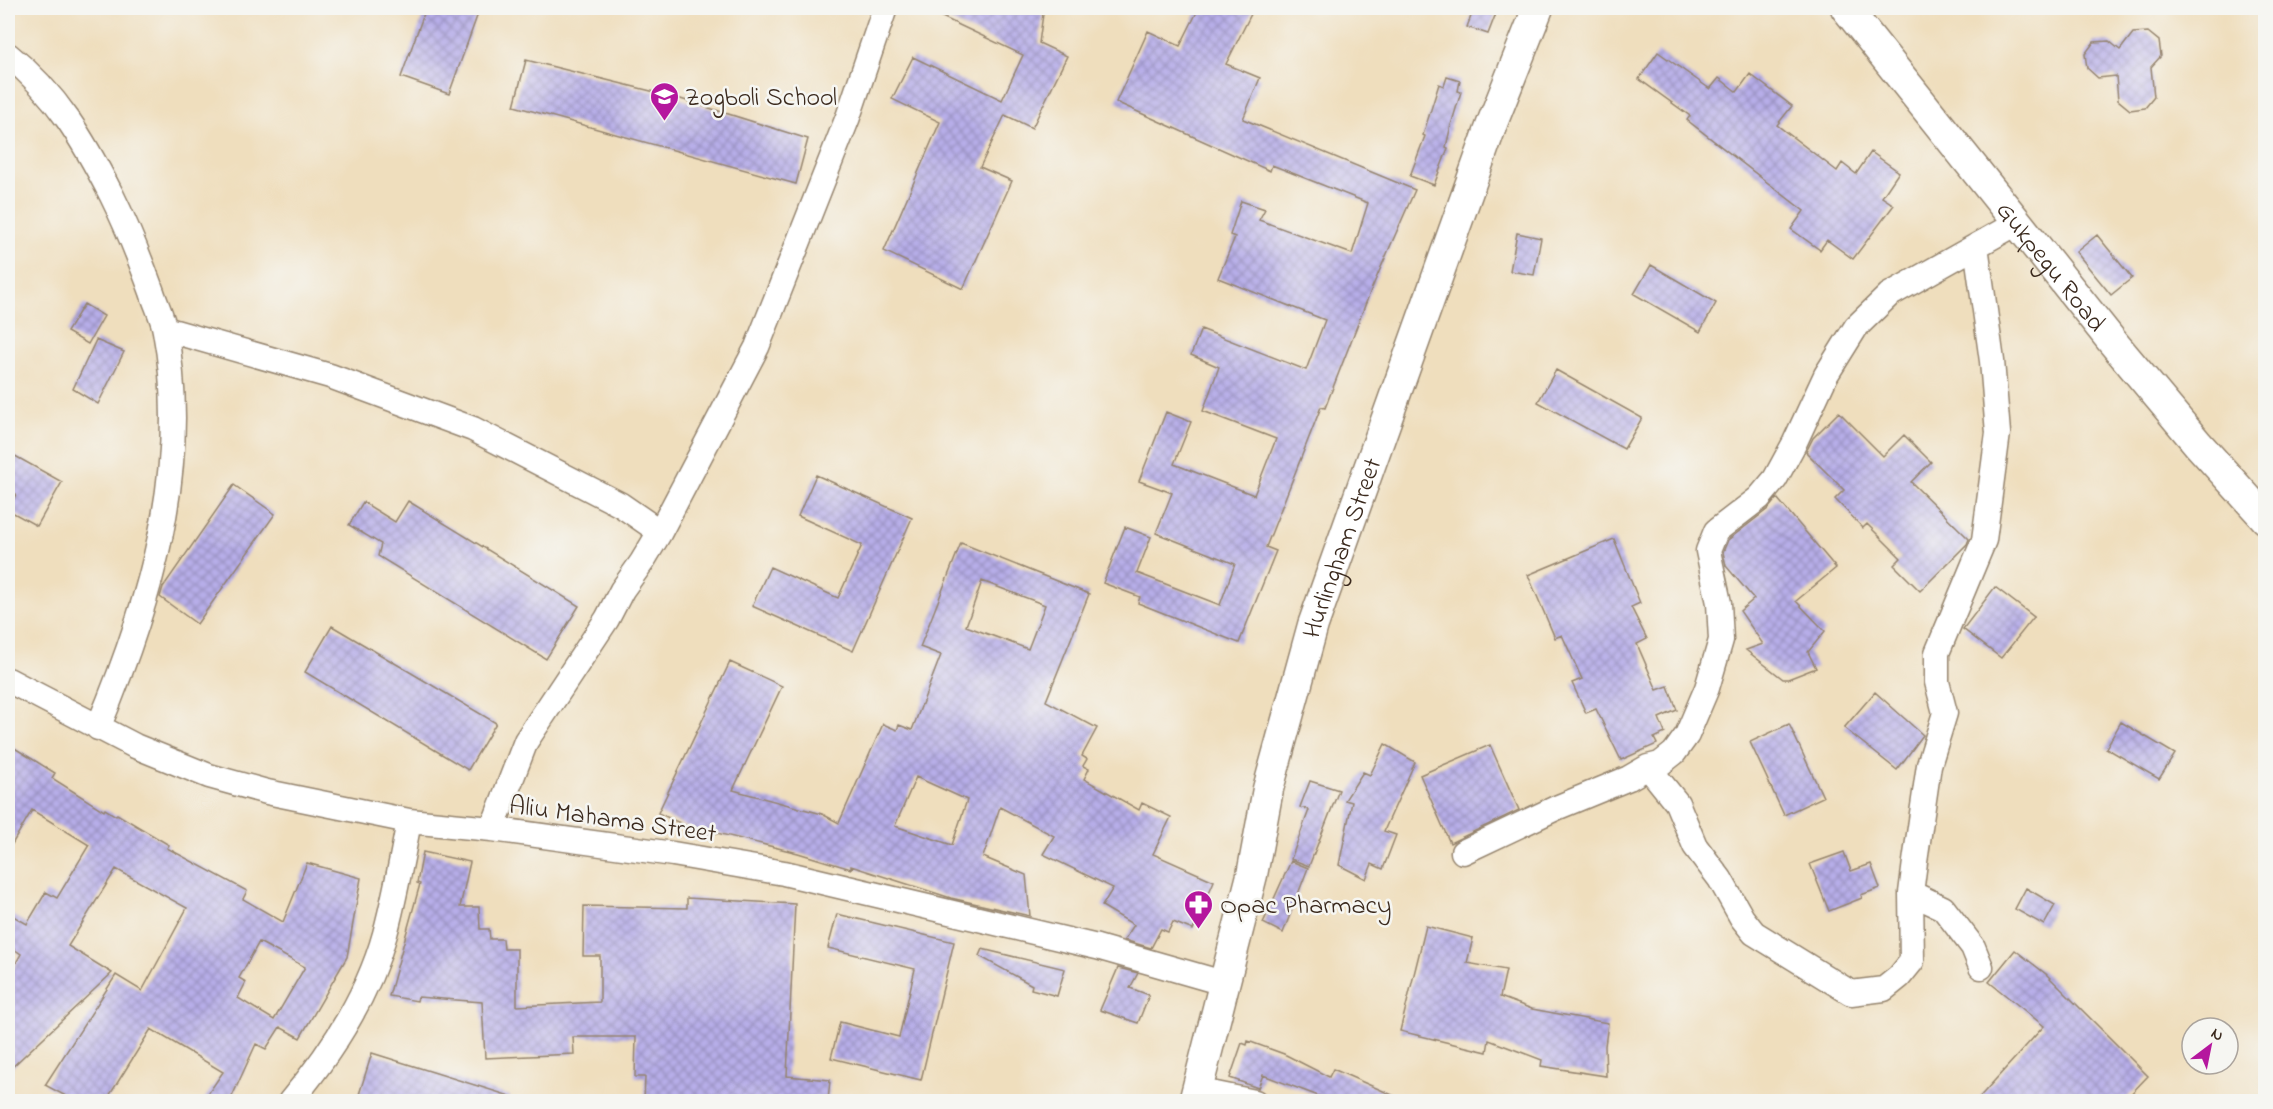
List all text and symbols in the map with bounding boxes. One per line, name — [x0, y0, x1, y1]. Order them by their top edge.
school or university icon: Zogboli School — [648, 80, 680, 122]
place label: Zogboli School — [685, 80, 837, 118]
street label: Gukpegu Road — [1985, 194, 2114, 342]
street label: Hurlingham Street — [1294, 453, 1393, 643]
street label: Aliu Mahama Street — [507, 788, 719, 854]
pharmacy icon: Opac Pharmacy — [1183, 888, 1215, 930]
place label: Opac Pharmacy — [1220, 888, 1391, 926]
north arrow — [2180, 1016, 2240, 1076]
text: N — [2206, 1022, 2228, 1048]

